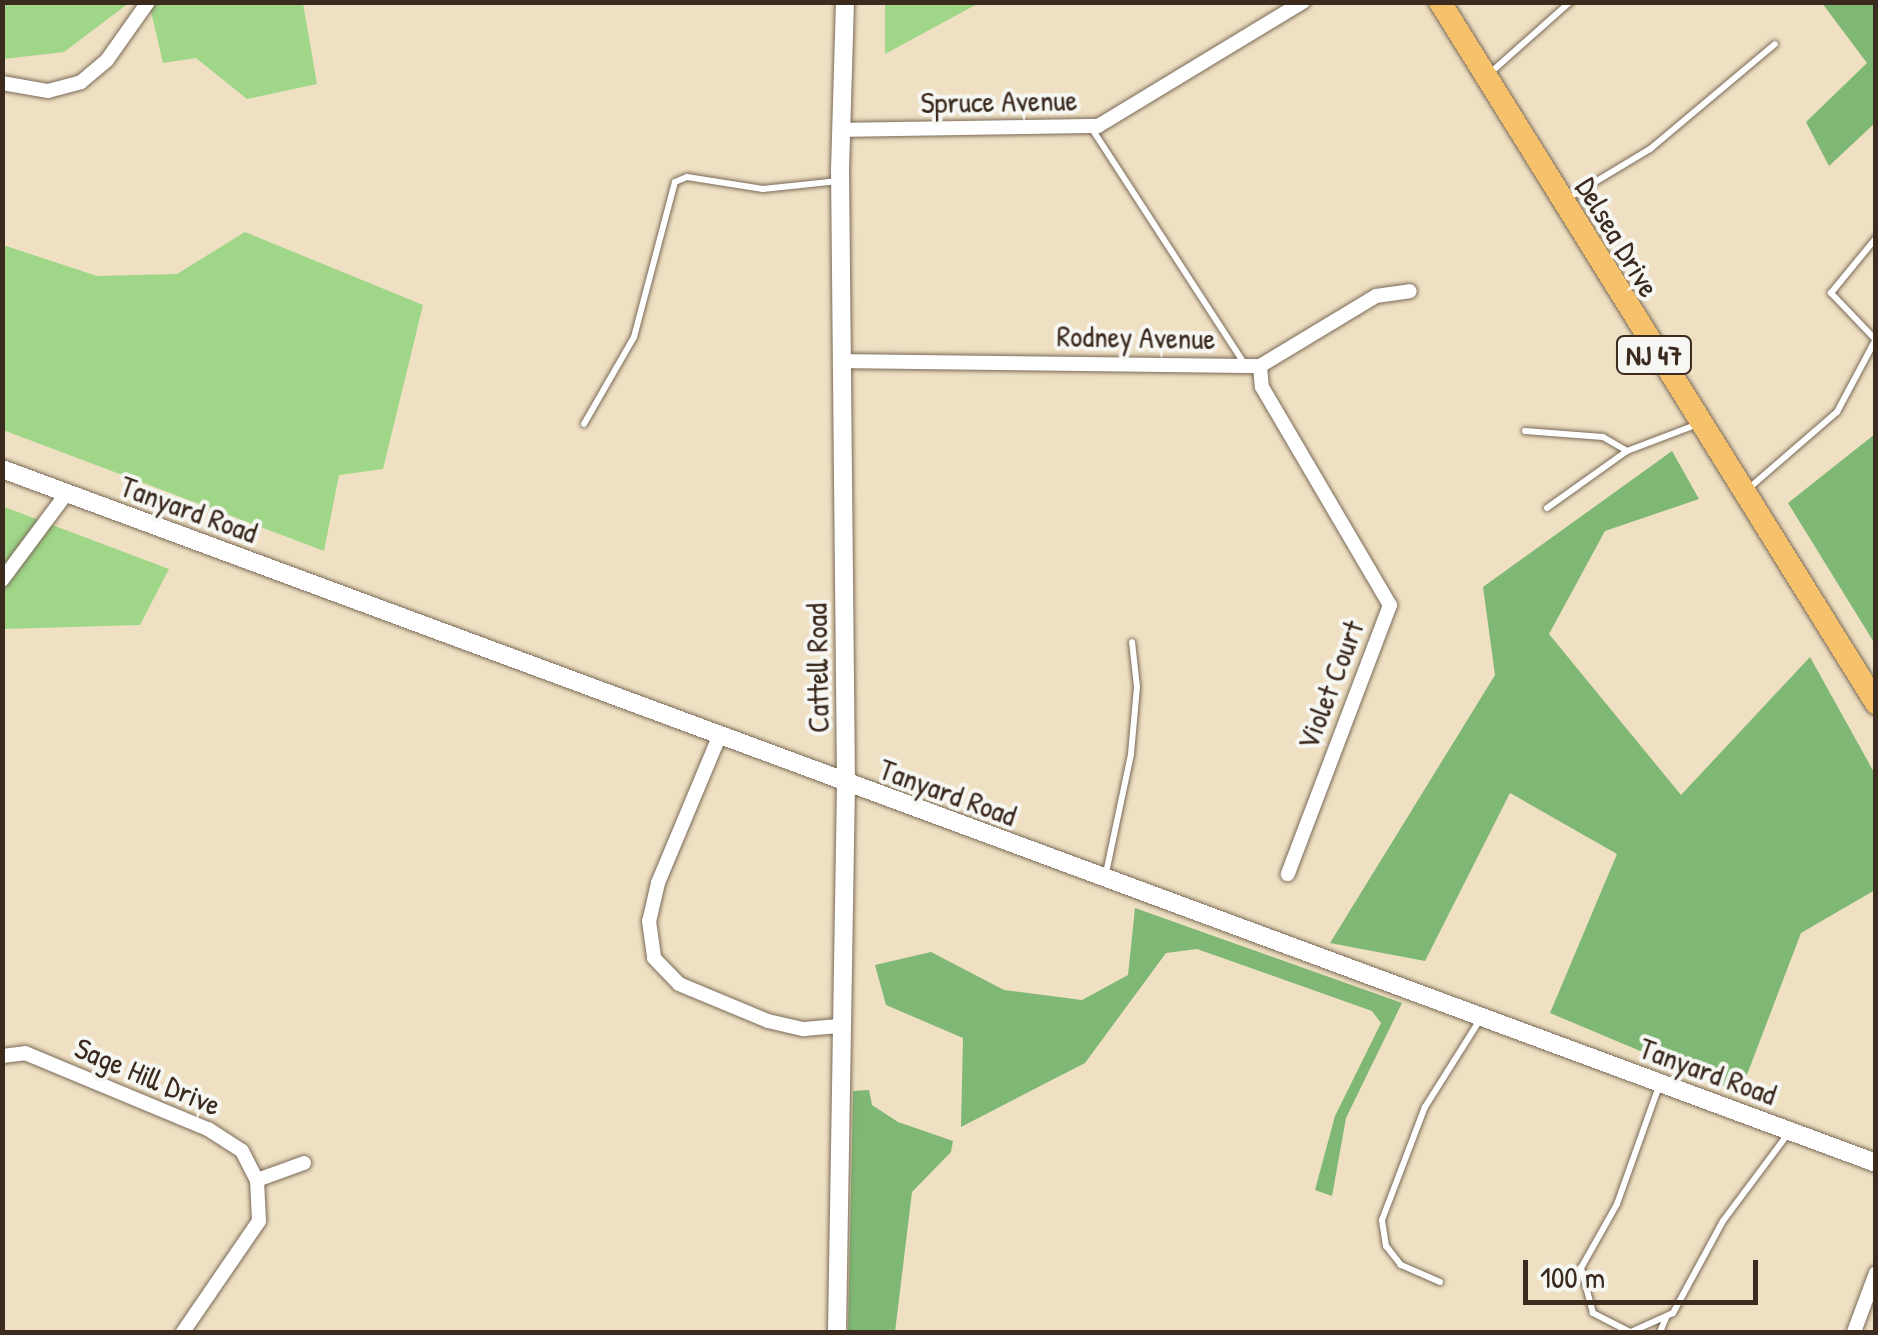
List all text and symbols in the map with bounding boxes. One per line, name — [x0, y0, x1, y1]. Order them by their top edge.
street label: Spruce Avenue — [920, 82, 1078, 120]
street label: Delsea Drive — [1568, 171, 1668, 303]
street label: Rodney Avenue — [1056, 318, 1216, 356]
road number: NJ 47 — [1614, 332, 1694, 378]
street label: Tanyard Road — [116, 468, 262, 550]
street label: Cattell Road — [798, 603, 836, 733]
street label: Violet Court — [1289, 615, 1371, 755]
street label: Tanyard Road — [875, 751, 1021, 833]
street label: Sage Hill Drive — [70, 1029, 226, 1123]
street label: Tanyard Road — [1635, 1030, 1781, 1112]
scale bar — [1528, 1240, 1763, 1302]
text: 100 m — [1540, 1257, 1605, 1297]

